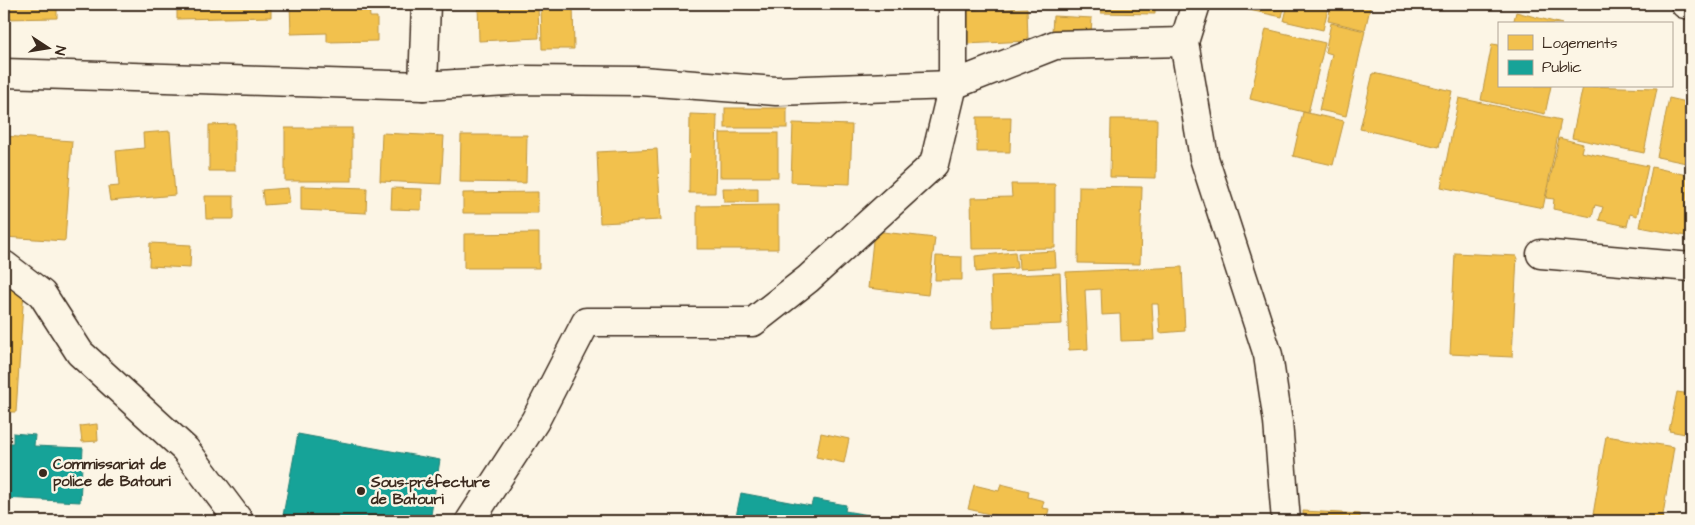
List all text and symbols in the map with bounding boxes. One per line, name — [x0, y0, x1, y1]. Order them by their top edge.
north arrow — [22, 22, 72, 72]
legend — [1498, 22, 1672, 88]
text: Logements — [1542, 33, 1618, 55]
text: N — [49, 44, 70, 57]
text: Public — [1542, 57, 1582, 78]
place label: Commissariat de police de Batouri — [53, 454, 172, 492]
marker: Commissariat de police de Batouri — [37, 467, 49, 479]
place label: Sous-préfecture de Batouri — [370, 472, 490, 510]
marker: Sous-préfecture de Batouri — [355, 485, 367, 497]

